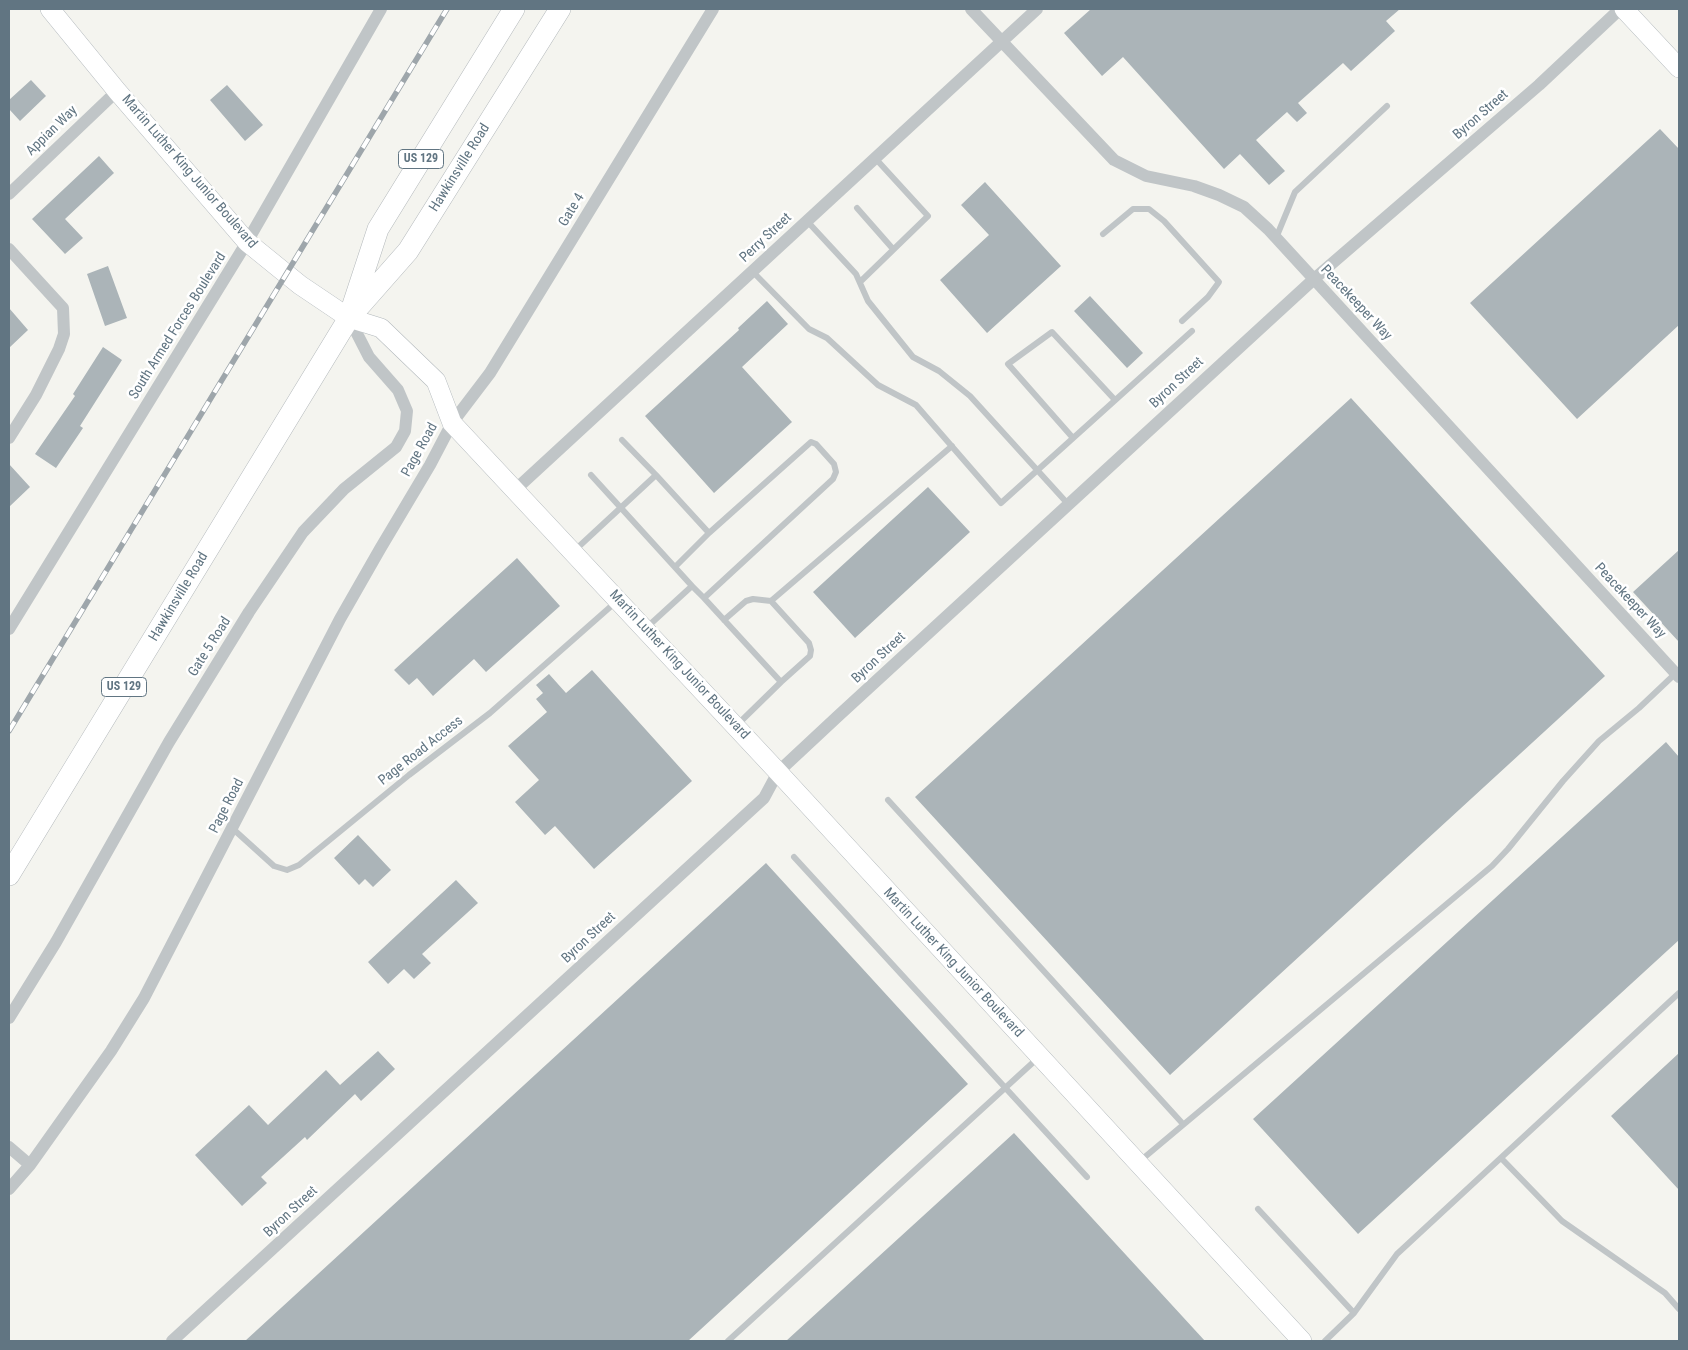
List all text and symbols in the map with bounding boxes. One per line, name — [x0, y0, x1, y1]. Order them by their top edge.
street label: Byron Street — [1450, 87, 1512, 143]
street label: Martin Luther King Junior Boulevard — [118, 92, 260, 252]
street label: Appian Way — [23, 102, 81, 160]
street label: Hawkinsville Road — [426, 121, 494, 215]
road number: US 129 — [398, 150, 444, 168]
street label: Gate 4 — [556, 190, 588, 230]
street label: Perry Street — [737, 210, 795, 266]
street label: South Armed Forces Boulevard — [126, 249, 230, 403]
street label: Peacekeeper Way — [1317, 262, 1395, 344]
street label: Byron Street — [1147, 354, 1207, 412]
street label: Page Road — [398, 420, 442, 480]
street label: Hawkinsville Road — [146, 550, 212, 644]
street label: Peacekeeper Way — [1591, 560, 1669, 642]
street label: Martin Luther King Junior Boulevard — [605, 587, 753, 743]
street label: Gate 5 Road — [185, 614, 235, 680]
street label: Byron Street — [849, 629, 909, 687]
road number: US 129 — [102, 678, 146, 696]
street label: Page Road Access — [375, 713, 467, 789]
street label: Page Road — [206, 776, 248, 836]
street label: Martin Luther King Junior Boulevard — [879, 885, 1027, 1041]
street label: Byron Street — [559, 909, 619, 967]
street label: Byron Street — [261, 1183, 321, 1241]

